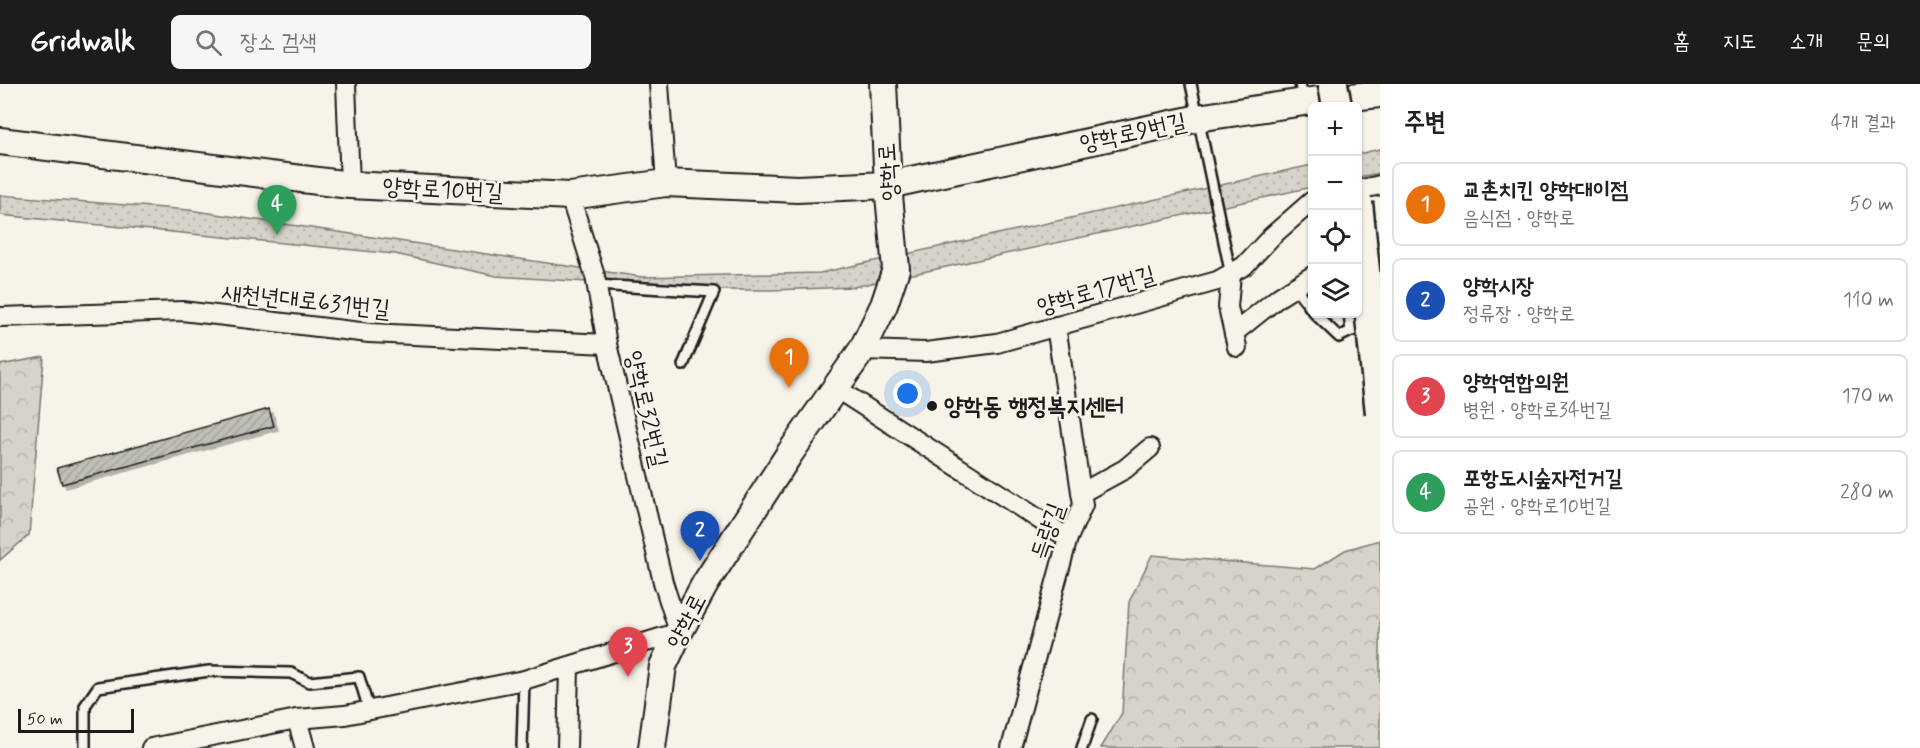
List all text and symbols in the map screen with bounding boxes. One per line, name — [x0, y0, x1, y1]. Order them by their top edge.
search box — [171, 15, 591, 69]
text: Gridwalk — [30, 24, 135, 61]
icon: search — [192, 26, 225, 59]
text: 홈 — [1673, 28, 1690, 56]
text: 지도 — [1723, 28, 1756, 56]
text: 소개 — [1789, 28, 1823, 56]
text: 문의 — [1856, 28, 1890, 56]
text: 장소 검색 — [240, 29, 317, 57]
map controls — [1308, 102, 1362, 318]
button: + — [1308, 102, 1362, 156]
text: 주변 — [1404, 106, 1446, 140]
street label: 양학로9번길 — [1077, 107, 1190, 160]
text: 4개 결과 — [1831, 110, 1896, 137]
street label: 양학로 — [872, 142, 907, 202]
button: − — [1308, 156, 1362, 210]
street label: 양학로10번길 — [382, 172, 504, 209]
text: 교촌치킨 양학대이점 — [1463, 177, 1628, 205]
pin: 4 — [258, 186, 296, 235]
text: 1 — [1421, 191, 1430, 218]
text: 50 m — [1849, 191, 1894, 218]
text: 음식점 · 양학로 — [1463, 205, 1575, 232]
button: locate — [1308, 210, 1362, 264]
street label: 양학로17번길 — [1034, 260, 1159, 323]
button: layers — [1308, 264, 1362, 318]
text: 양학시장 — [1463, 273, 1534, 301]
street label: 새천년대로631번길 — [220, 277, 392, 326]
text: 2 — [1421, 287, 1430, 314]
text: 110 m — [1843, 287, 1894, 314]
text: 정류장 · 양학로 — [1463, 301, 1575, 328]
pin: 1 — [770, 338, 808, 388]
street label: 양학로32번길 — [617, 348, 674, 471]
text: 양학연합의원 — [1463, 369, 1569, 397]
your location — [893, 379, 922, 408]
text: 3 — [1421, 383, 1430, 410]
text: 170 m — [1842, 383, 1894, 410]
place label: 양학동 행정복지센터 — [944, 392, 1124, 423]
text: 병원 · 양학로34번길 — [1463, 397, 1612, 424]
marker: 양학동 행정복지센터 — [925, 399, 939, 413]
text: 포항도시숲자전거길 — [1463, 465, 1622, 493]
text: 4 — [1420, 479, 1431, 506]
text: 280 m — [1840, 479, 1894, 506]
text: 공원 · 양학로10번길 — [1463, 493, 1611, 520]
street label: 득량길 — [1024, 499, 1073, 564]
pin: 2 — [680, 512, 720, 561]
street label: 양학로 — [660, 589, 714, 655]
pin: 3 — [608, 628, 648, 677]
scale bar — [18, 706, 134, 734]
text: 50 m — [27, 709, 63, 730]

